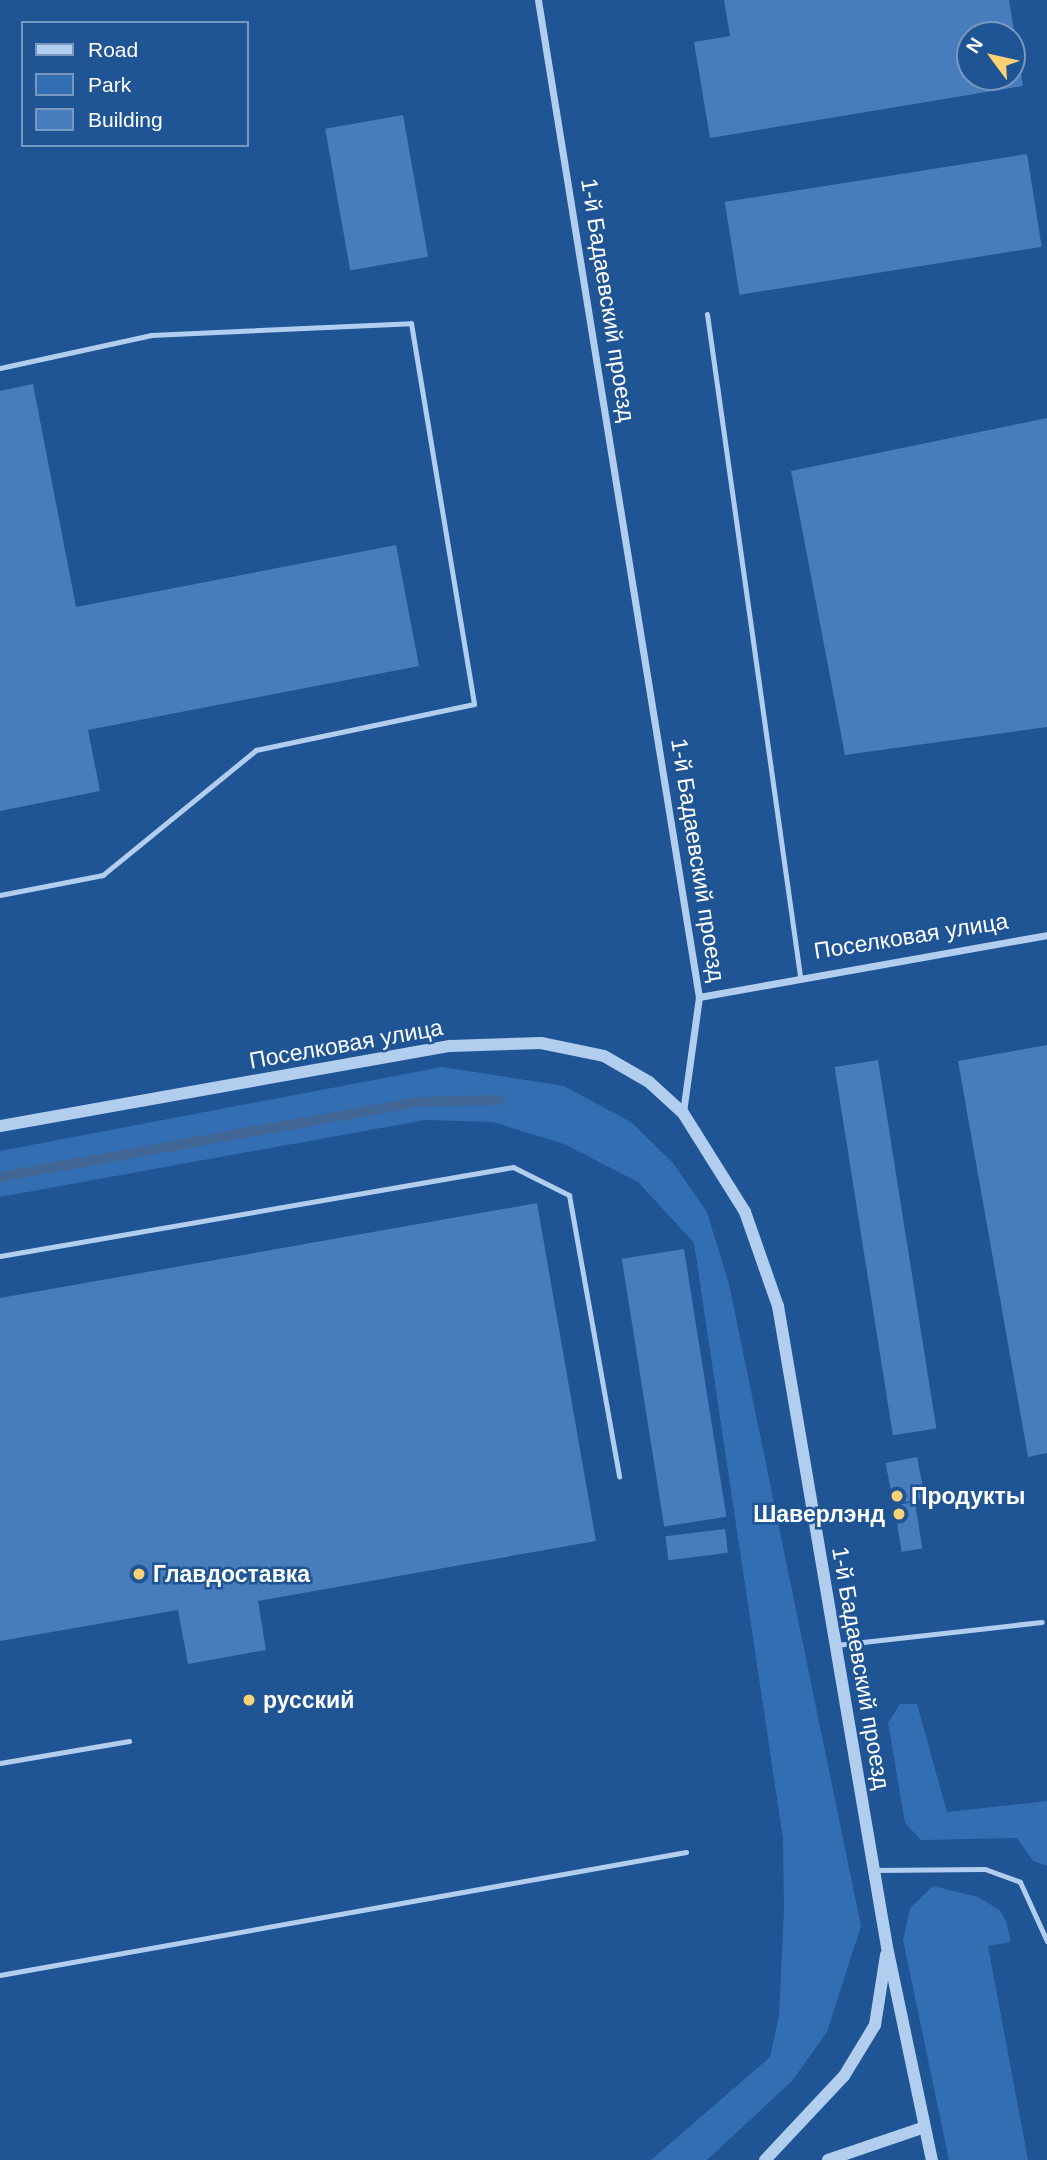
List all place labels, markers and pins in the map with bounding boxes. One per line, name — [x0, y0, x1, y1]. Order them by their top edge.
place label: Продукты — [911, 1482, 1025, 1510]
marker: Продукты — [889, 1488, 905, 1504]
place label: Шаверлэнд — [753, 1500, 885, 1528]
marker: Шаверлэнд — [891, 1506, 907, 1522]
place label: Главдоставка — [153, 1560, 310, 1588]
marker: Главдоставка — [131, 1566, 147, 1582]
place label: русский — [263, 1686, 354, 1714]
marker: русский — [241, 1692, 257, 1708]

